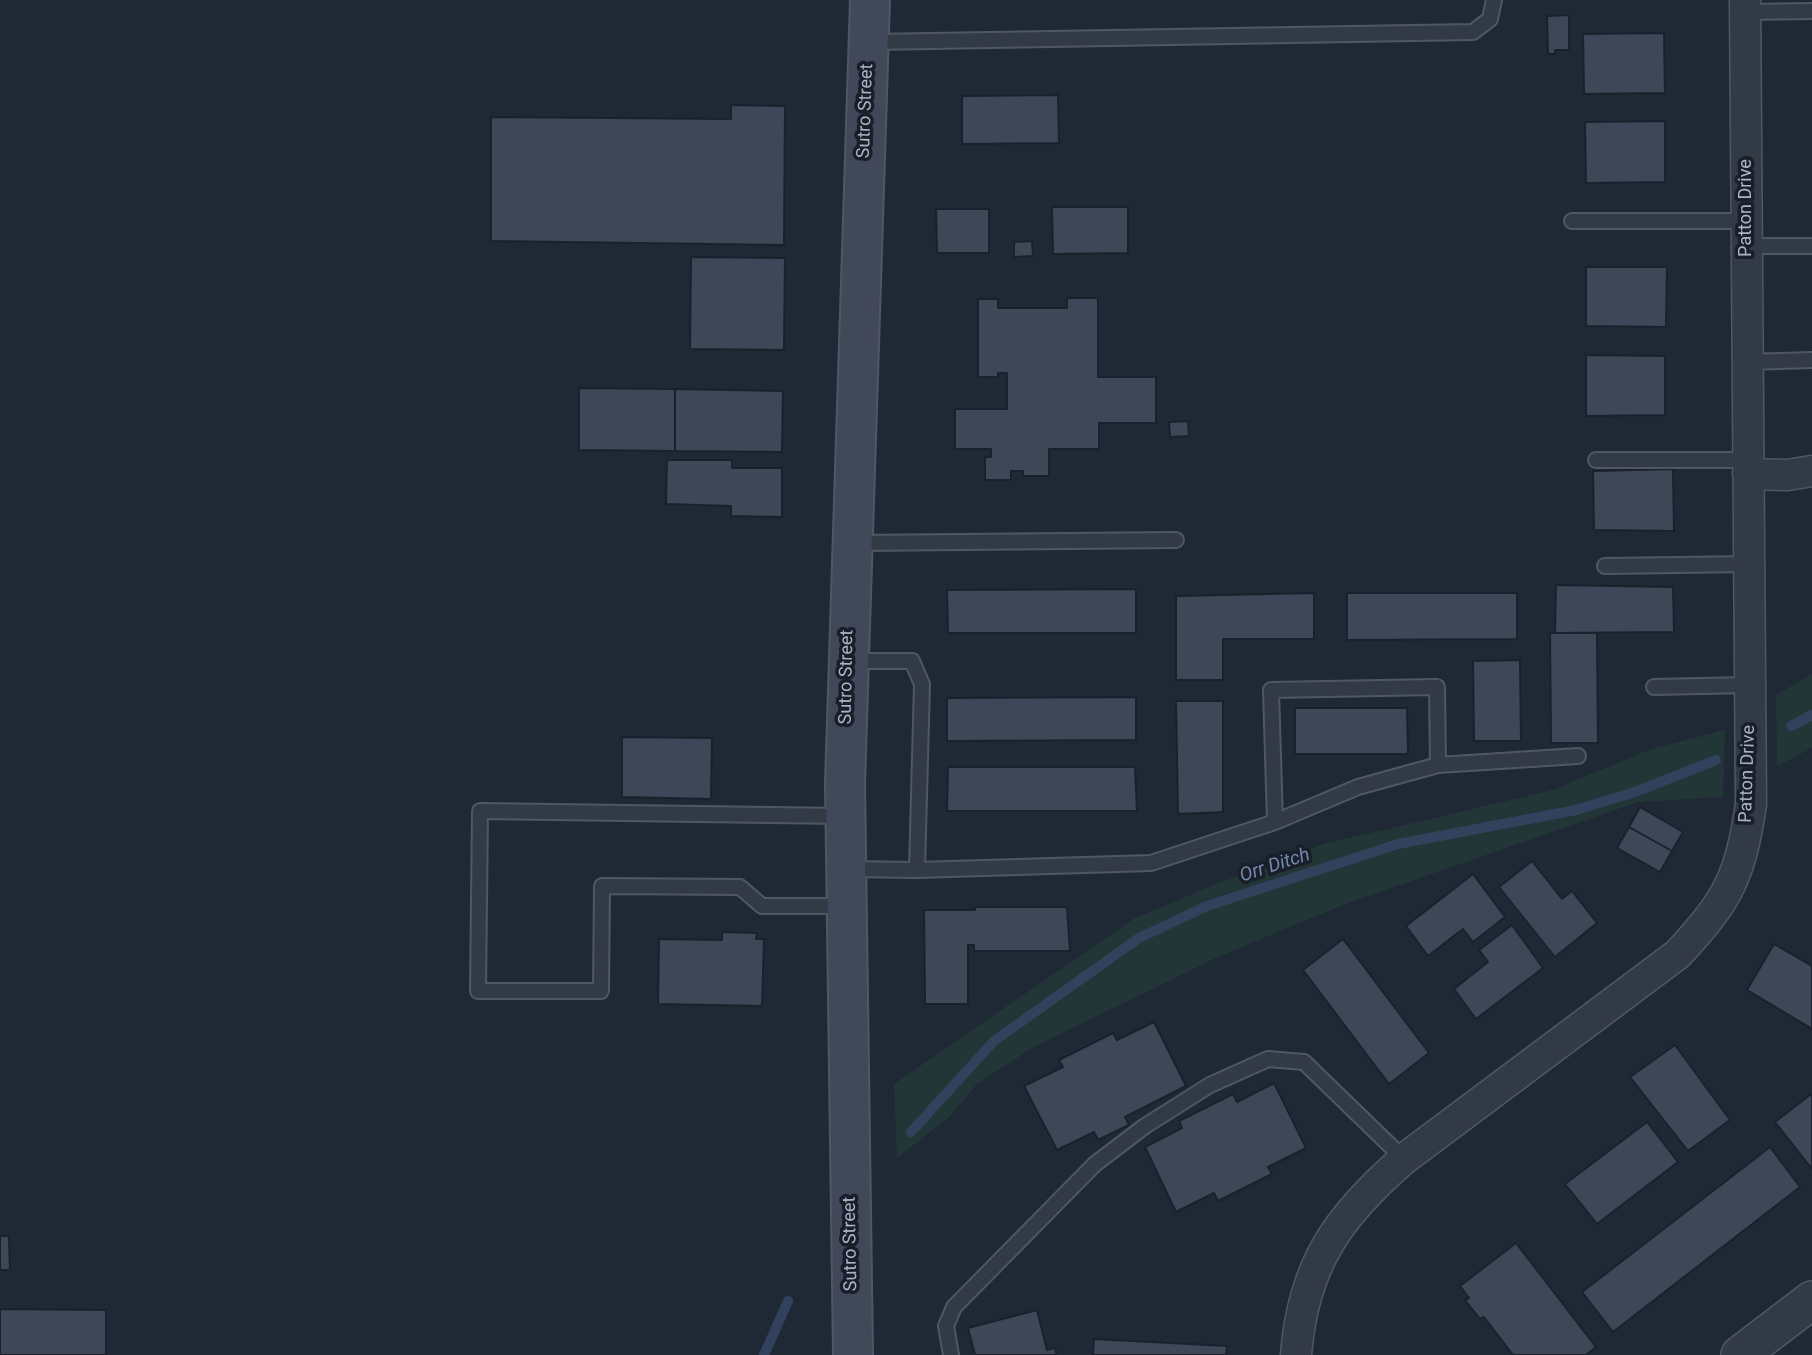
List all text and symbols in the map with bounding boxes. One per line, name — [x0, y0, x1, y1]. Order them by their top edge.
street label: Sutro Street — [854, 63, 878, 159]
street label: Patton Drive — [1735, 159, 1757, 257]
street label: Sutro Street — [835, 629, 859, 725]
street label: Patton Drive — [1736, 725, 1760, 823]
water label: Orr Ditch — [1237, 844, 1313, 888]
street label: Sutro Street — [839, 1196, 863, 1292]

